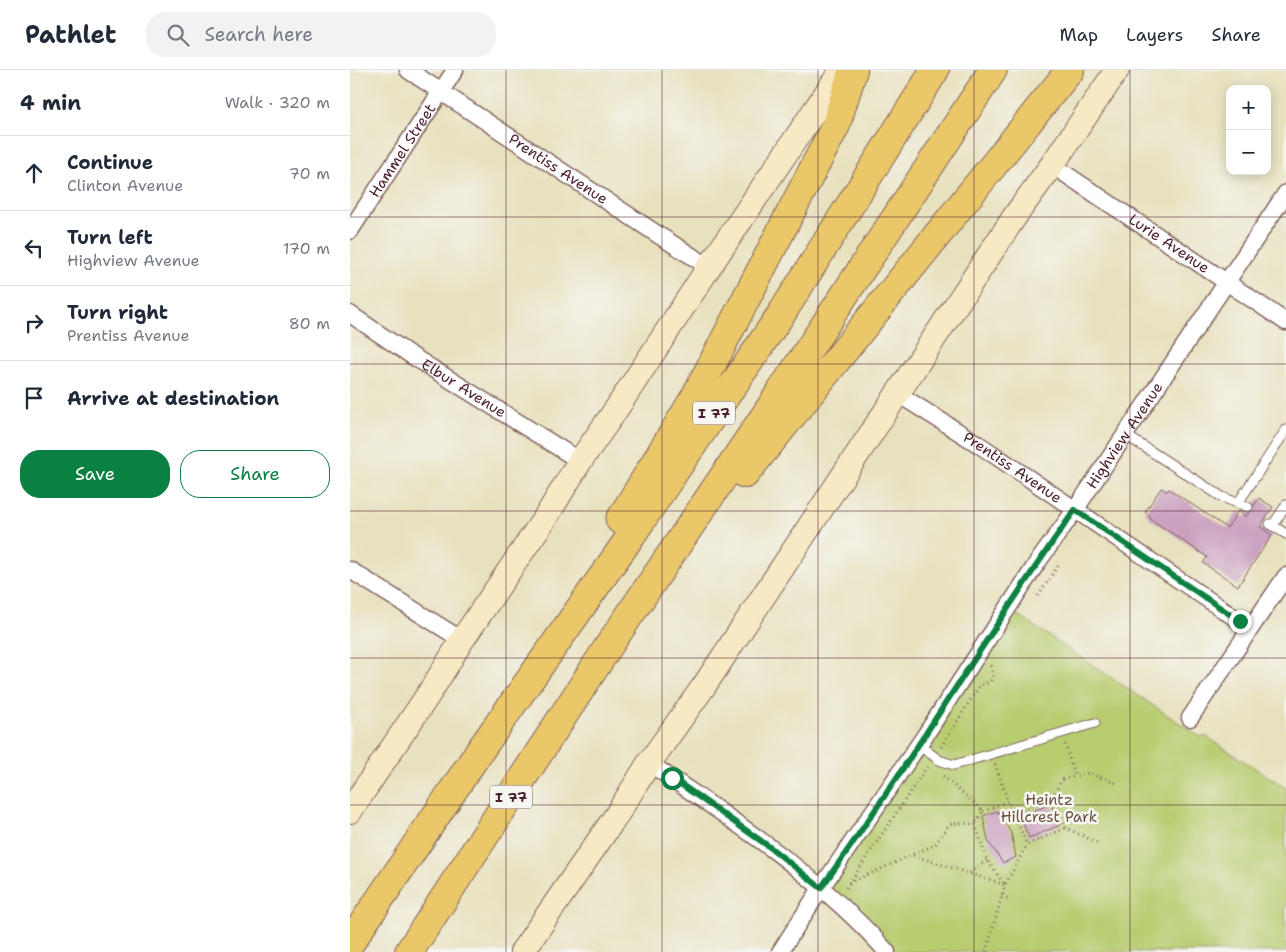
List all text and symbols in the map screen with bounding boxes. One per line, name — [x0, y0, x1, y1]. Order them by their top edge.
search box — [146, 12, 496, 57]
text: Pathlet — [25, 19, 116, 51]
icon: search — [164, 21, 192, 49]
text: Search here — [204, 22, 313, 47]
text: Map — [1060, 23, 1098, 47]
text: Layers — [1126, 23, 1183, 47]
text: Share — [1211, 23, 1261, 47]
map controls — [1226, 85, 1271, 175]
button: + — [1226, 85, 1271, 130]
text: 4 min — [20, 89, 81, 117]
text: Walk · 320 m — [225, 92, 330, 113]
street label: Hammel Street — [365, 100, 440, 201]
street label: Prentiss Avenue — [505, 129, 612, 209]
button: − — [1226, 130, 1271, 175]
text: Continue — [67, 150, 153, 175]
icon: ahead — [20, 159, 48, 187]
text: 70 m — [289, 163, 330, 184]
text: Clinton Avenue — [67, 175, 183, 196]
street label: Lurie Avenue — [1125, 209, 1213, 278]
text: Turn left — [67, 225, 153, 250]
icon: left — [20, 234, 48, 262]
text: 170 m — [283, 238, 330, 259]
text: Highview Avenue — [67, 250, 200, 271]
text: Turn right — [67, 300, 168, 325]
icon: right — [20, 309, 48, 337]
text: 80 m — [289, 313, 330, 334]
text: Prentiss Avenue — [67, 325, 189, 346]
street label: Elbur Avenue — [418, 354, 510, 422]
street label: Highview Avenue — [1082, 378, 1167, 493]
icon: arrive — [20, 384, 48, 412]
text: Arrive at destination — [67, 386, 279, 411]
road number: I 77 — [693, 402, 735, 424]
street label: Prentiss Avenue — [959, 427, 1066, 508]
button: Save — [20, 450, 170, 498]
button: Share — [180, 450, 330, 498]
route end — [1229, 610, 1252, 633]
route start — [661, 767, 684, 790]
road number: I 77 — [490, 786, 532, 809]
park label: Heintz Hillcrest Park — [1001, 790, 1097, 827]

